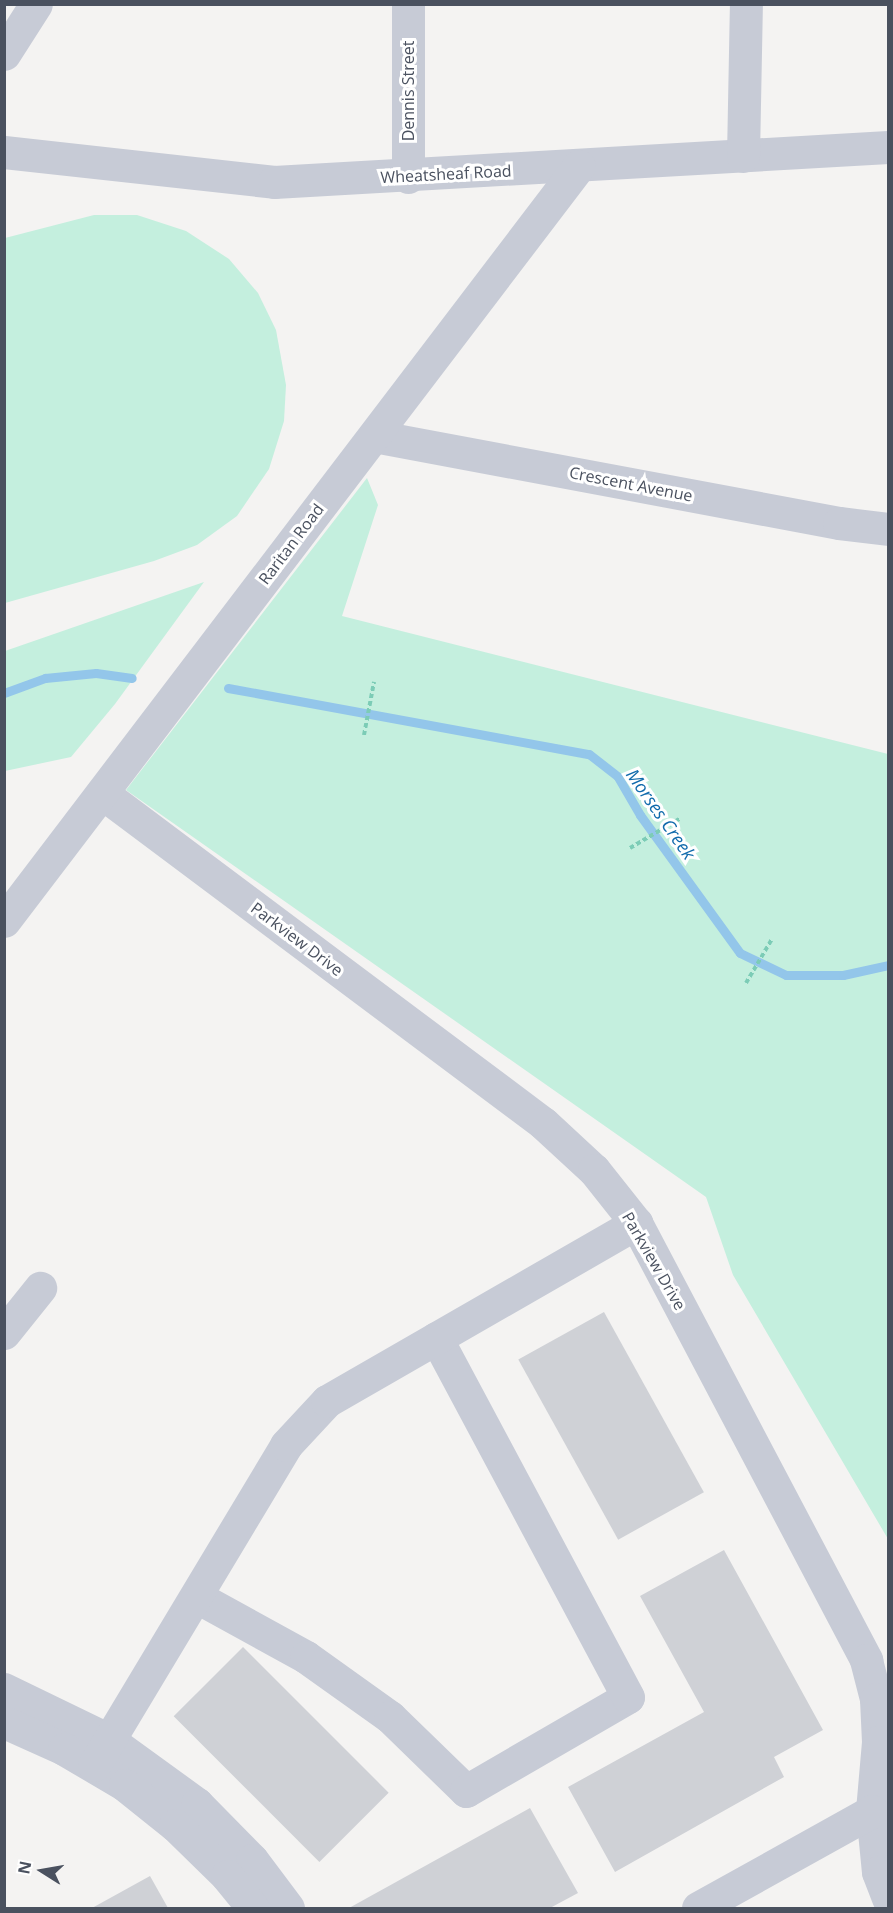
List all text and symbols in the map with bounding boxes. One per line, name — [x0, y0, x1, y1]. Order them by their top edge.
street label: Dennis Street — [398, 41, 418, 141]
street label: Wheatsheaf Road — [380, 161, 512, 187]
street label: Crescent Avenue — [568, 463, 694, 505]
street label: Raritan Road — [254, 500, 328, 588]
water label: Morses Creek — [622, 764, 700, 864]
street label: Parkview Drive — [247, 898, 347, 980]
street label: Parkview Drive — [618, 1208, 690, 1314]
north arrow — [12, 1841, 72, 1901]
text: N — [12, 1859, 36, 1876]

